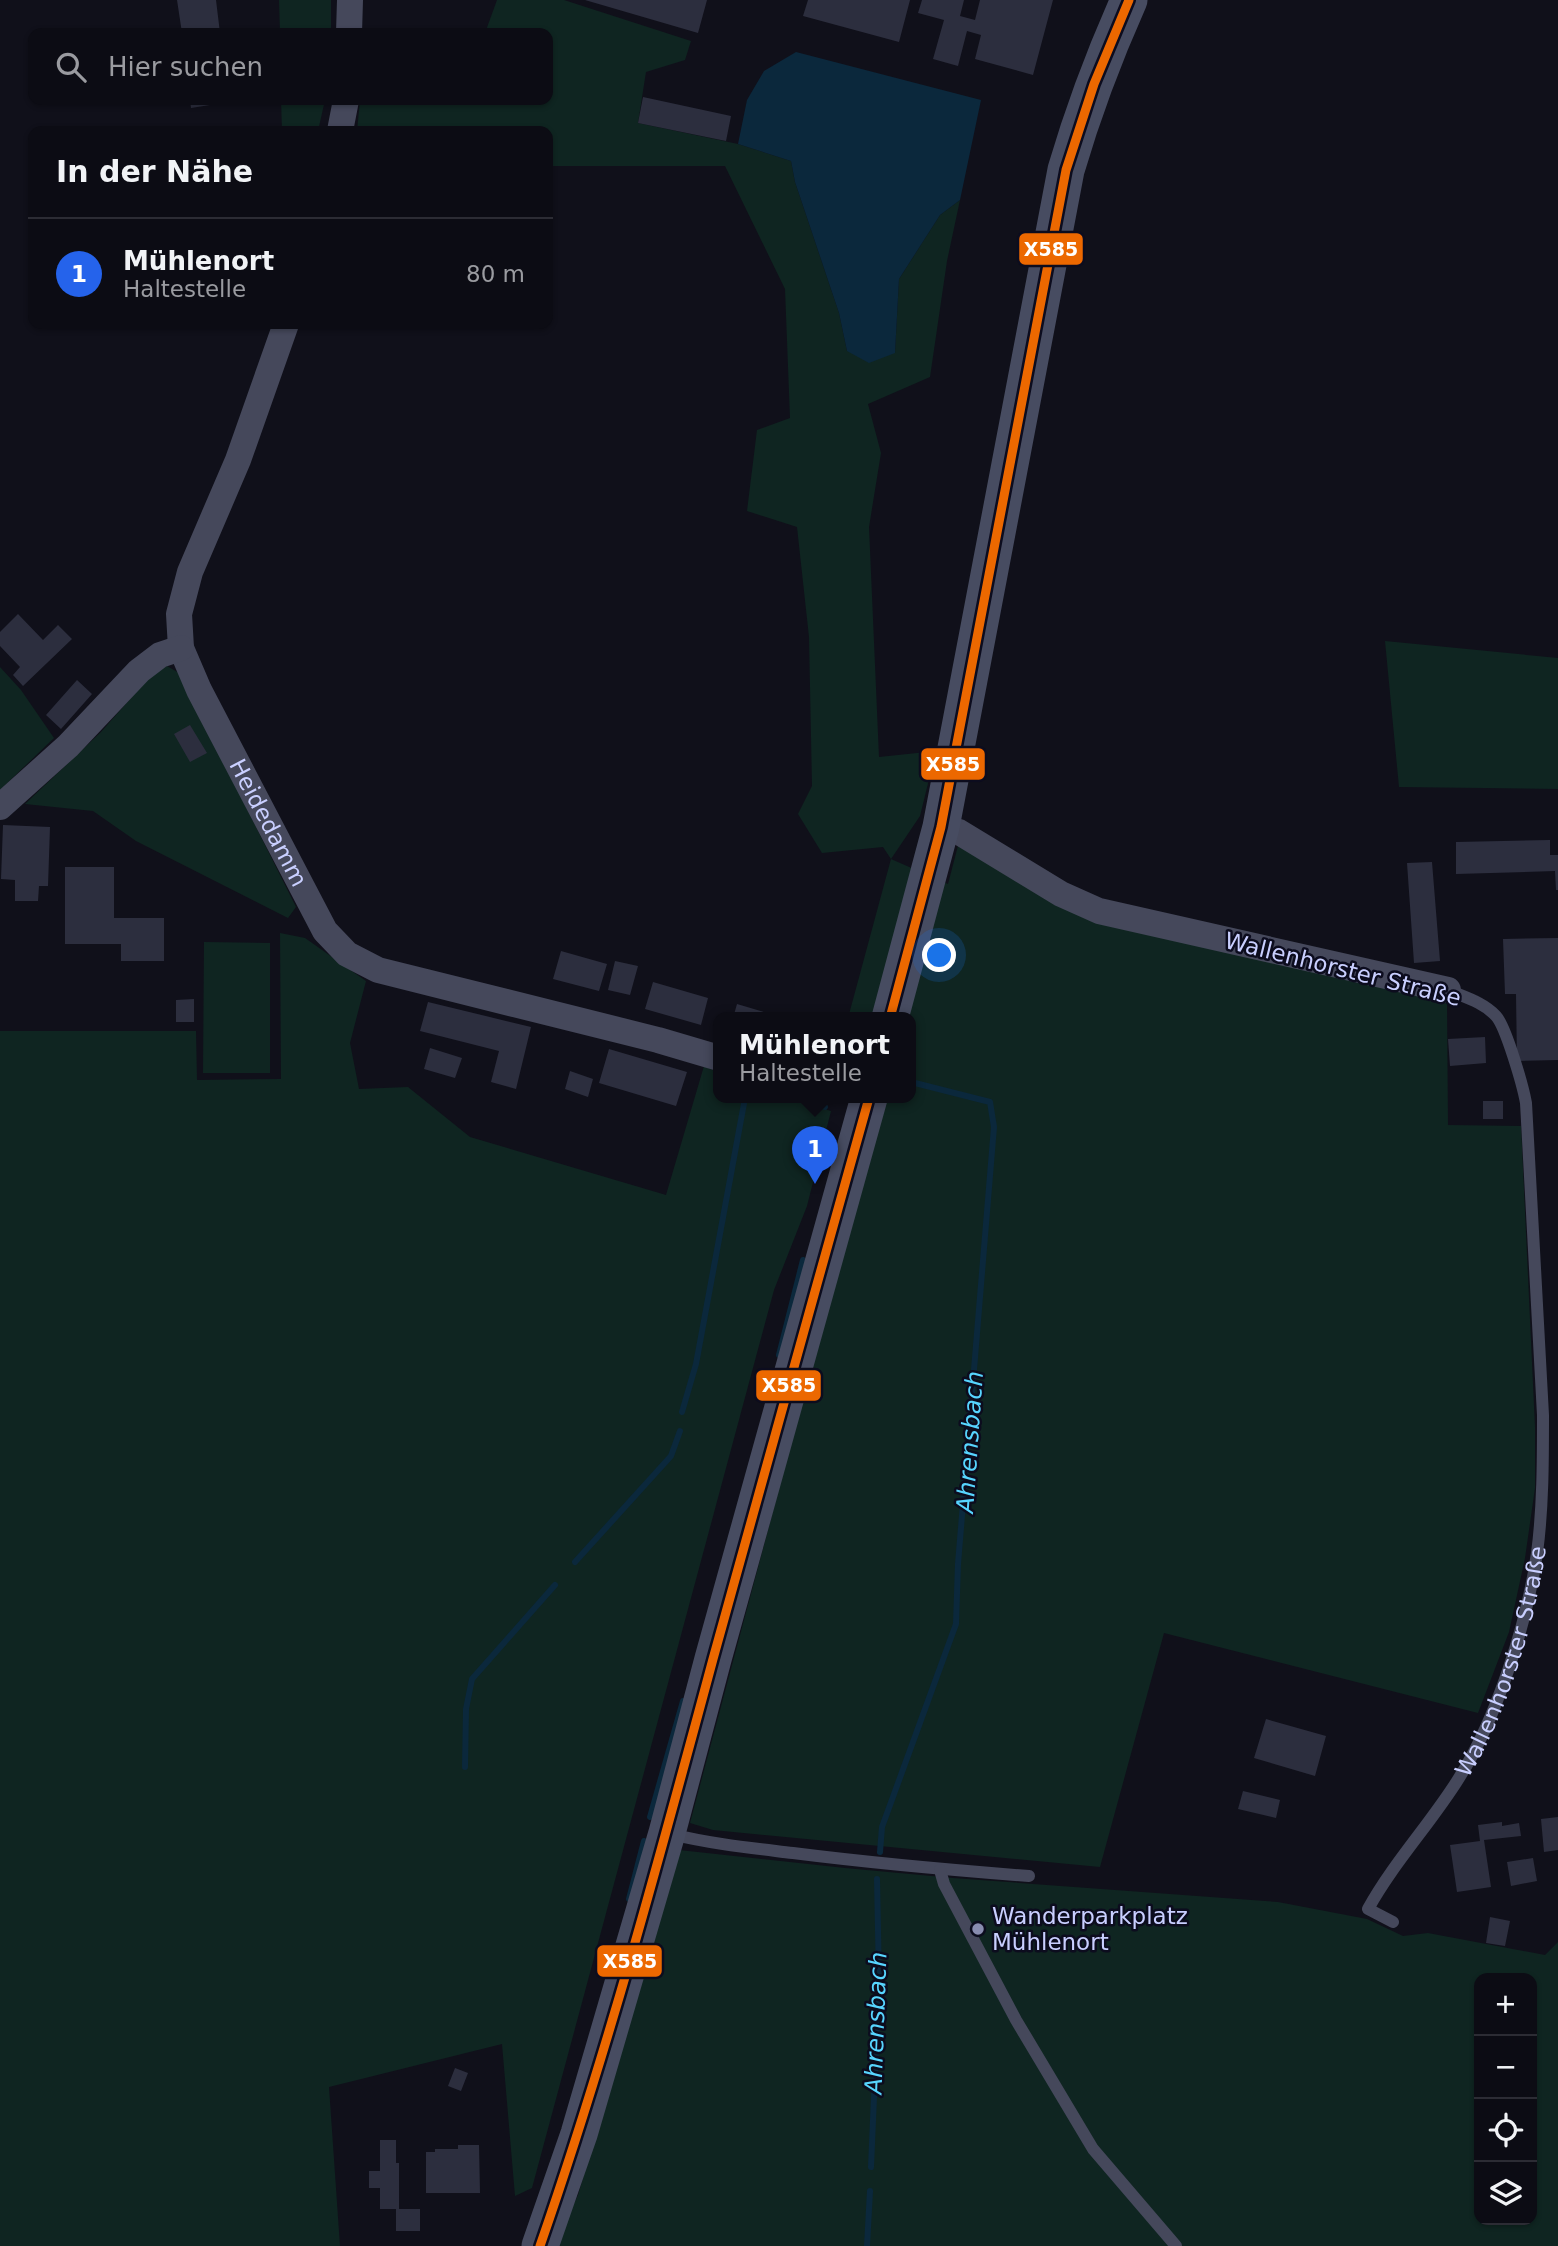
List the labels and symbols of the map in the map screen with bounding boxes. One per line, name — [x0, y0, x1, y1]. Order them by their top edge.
line badge: X585 — [1018, 232, 1084, 266]
text: X585 — [1024, 238, 1078, 260]
line badge: X585 — [920, 747, 986, 781]
text: X585 — [926, 753, 980, 775]
street label: Heidedamm — [224, 755, 312, 891]
street label: Wallenhorster Straße — [1222, 927, 1464, 1011]
your location — [922, 938, 956, 972]
pin: 1 — [792, 1126, 838, 1184]
line badge: X585 — [755, 1369, 822, 1402]
water label: Ahrensbach — [951, 1370, 989, 1516]
text: X585 — [762, 1374, 816, 1396]
street label: Wallenhorster Straße — [1450, 1544, 1551, 1781]
place label: Wanderparkplatz Mühlenort — [992, 1903, 1188, 1955]
marker: Wanderparkplatz Mühlenort — [970, 1921, 986, 1937]
line badge: X585 — [596, 1944, 663, 1978]
text: X585 — [603, 1950, 657, 1972]
water label: Ahrensbach — [859, 1951, 892, 2097]

